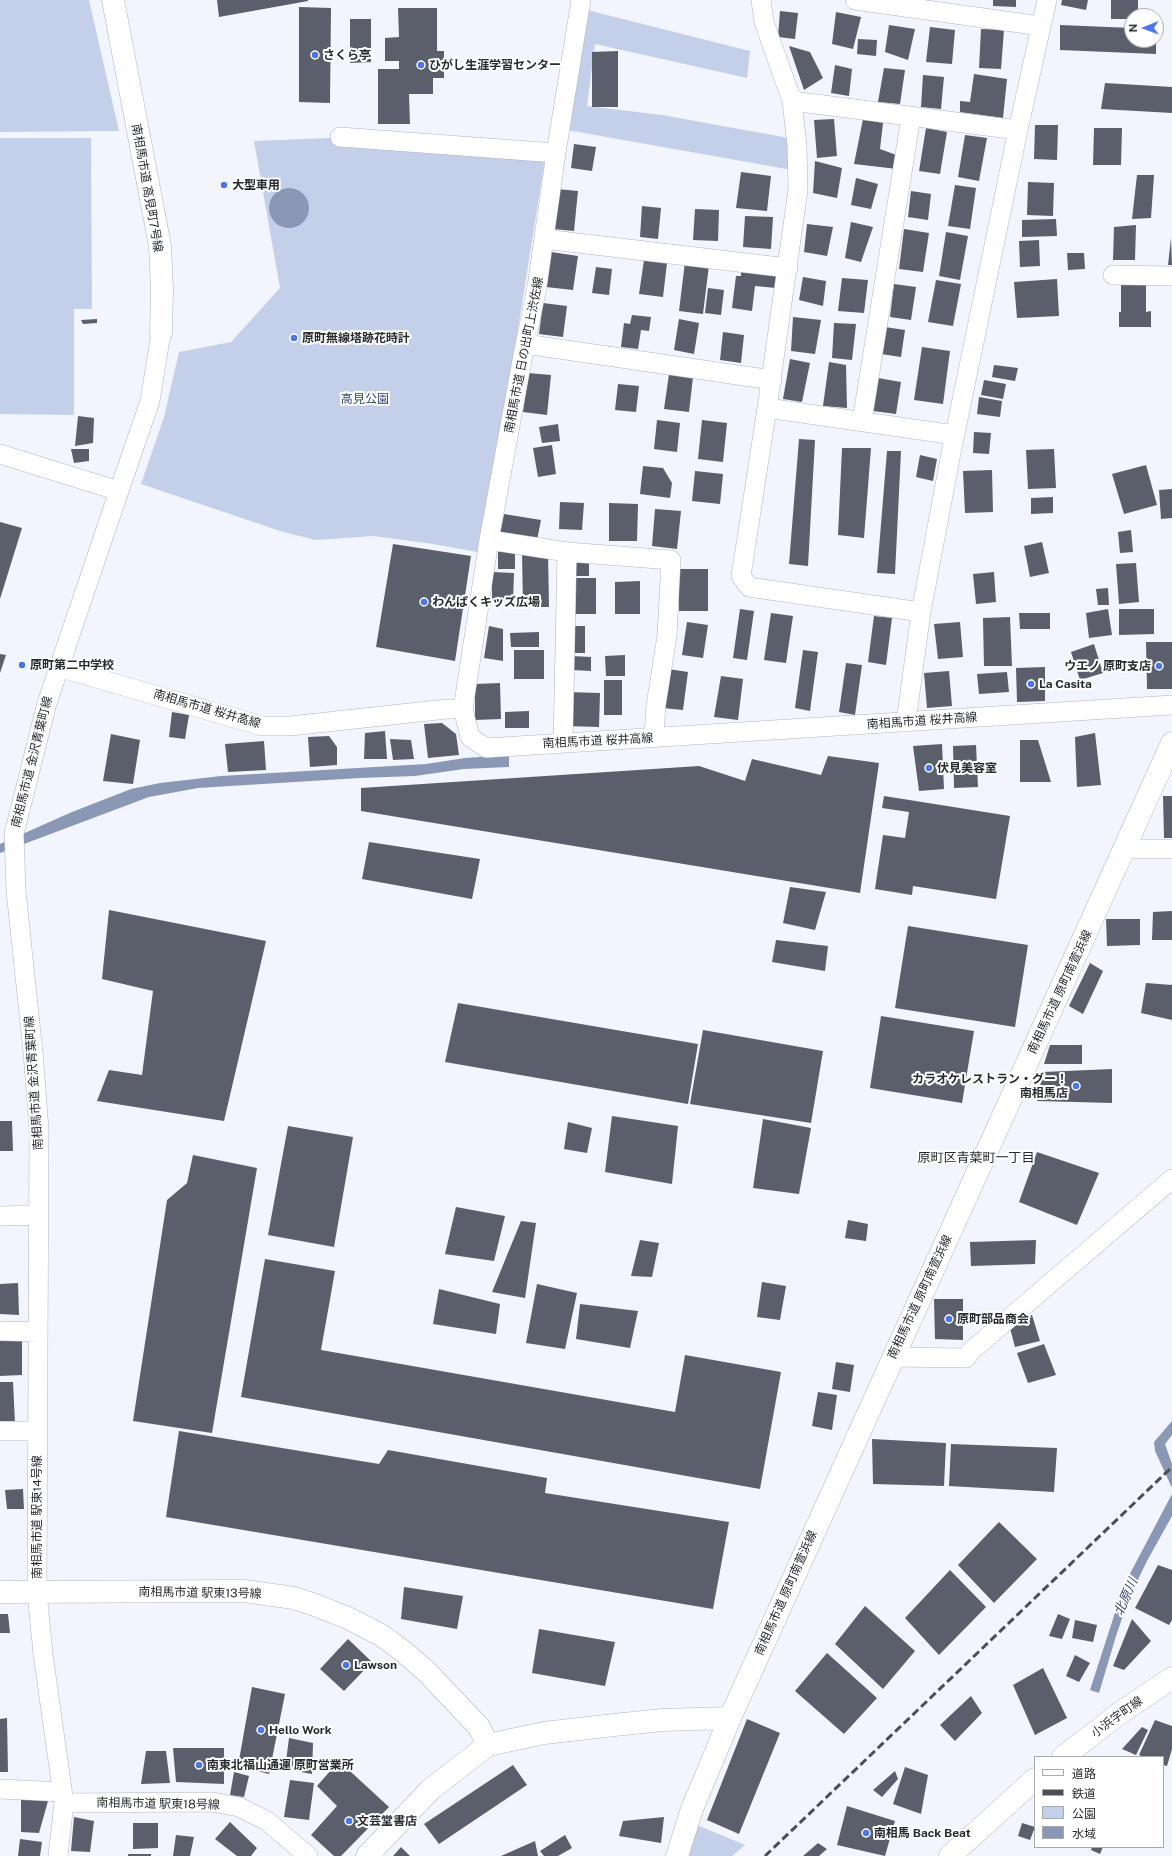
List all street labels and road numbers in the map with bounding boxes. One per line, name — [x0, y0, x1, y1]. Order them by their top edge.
street label: 南相馬市道 高見町7号線 — [129, 123, 165, 253]
street label: 南相馬市道 日の出町上渋佐線 — [502, 276, 546, 434]
street label: 南相馬市道 桜井高線 — [152, 687, 262, 731]
street label: 南相馬市道 金沢青葉町線 — [9, 695, 55, 829]
street label: 南相馬市道 桜井高線 — [866, 710, 978, 732]
street label: 南相馬市道 桜井高線 — [542, 731, 654, 751]
street label: 南相馬市道 原町南萱浜線 — [1025, 928, 1095, 1056]
street label: 南相馬市道 金沢青葉町線 — [22, 1015, 46, 1151]
street label: 南相馬市道 原町南萱浜線 — [885, 1233, 955, 1361]
street label: 南相馬市道 駅東14号線 — [30, 1455, 44, 1579]
street label: 南相馬市道 原町南萱浜線 — [752, 1528, 820, 1658]
street label: 南相馬市道 駅東13号線 — [138, 1585, 262, 1601]
street label: 小浜字町線 — [1088, 1694, 1146, 1740]
street label: 南相馬市道 駅東18号線 — [96, 1796, 220, 1812]

